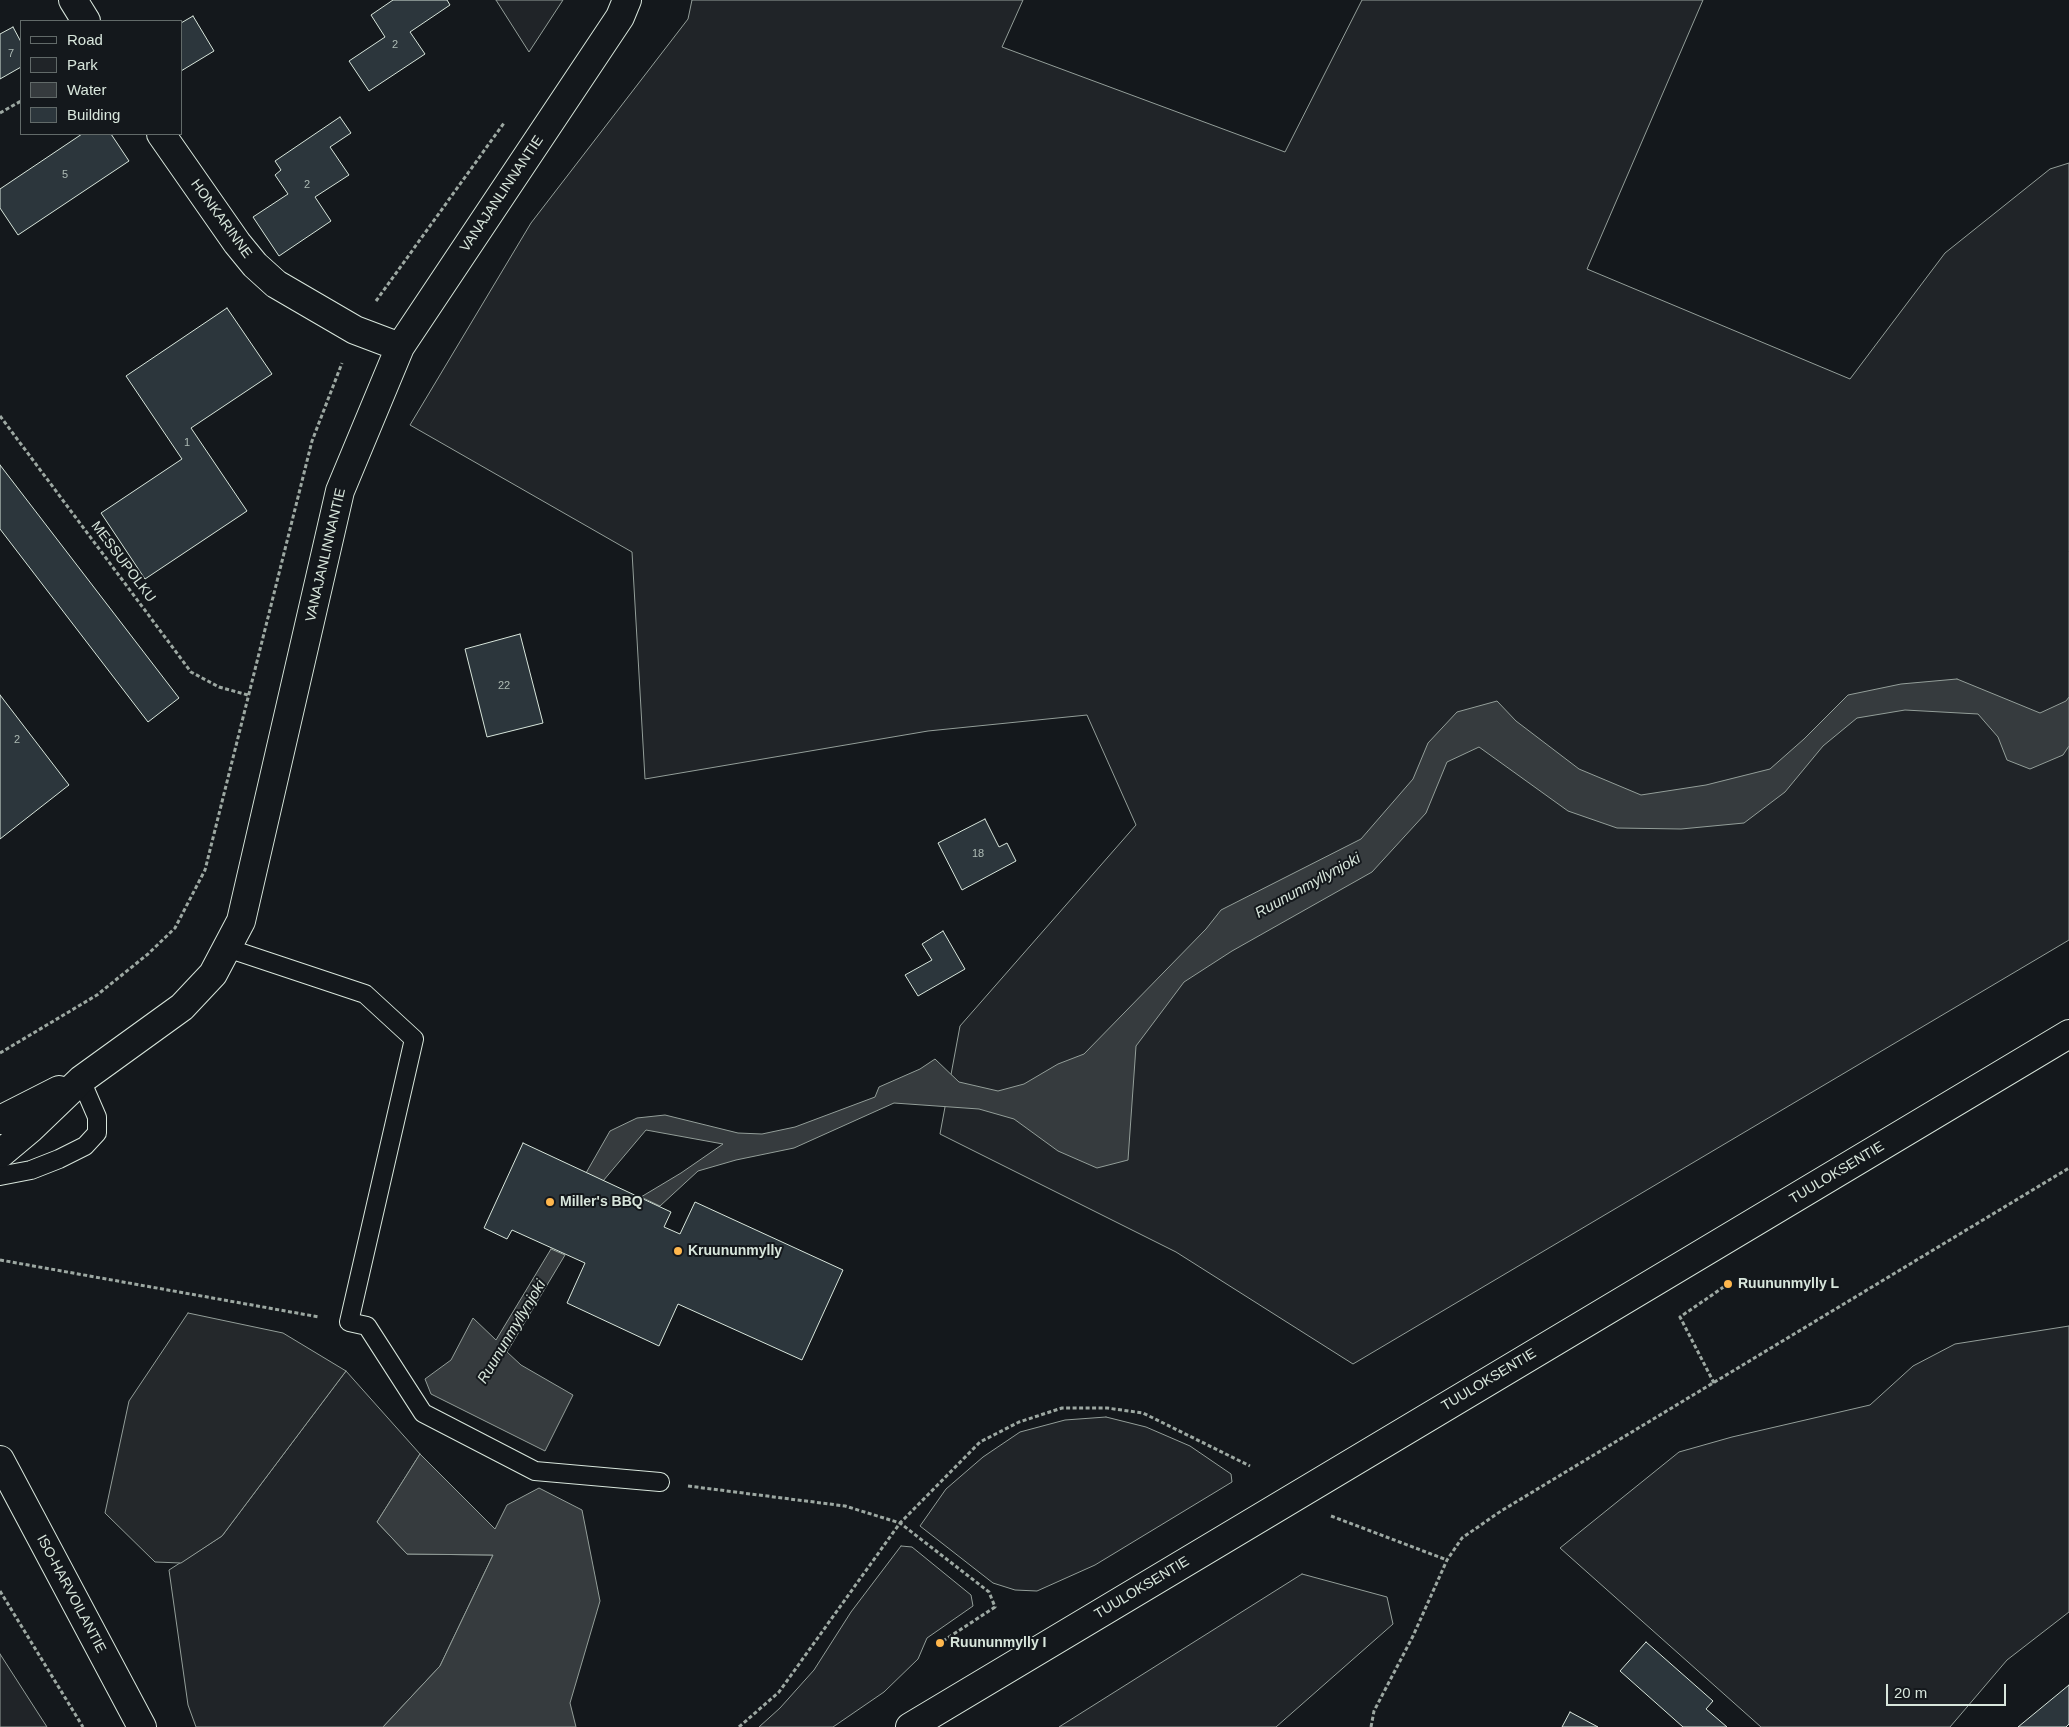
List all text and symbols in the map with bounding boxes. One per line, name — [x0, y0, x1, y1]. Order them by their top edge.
legend — [20, 20, 182, 135]
text: Road — [67, 31, 103, 48]
house number: 2 — [392, 38, 398, 52]
house number: 7 — [8, 47, 14, 61]
text: Park — [67, 56, 98, 73]
text: Water — [67, 81, 106, 98]
text: Building — [67, 106, 120, 123]
street label: VANAJANLINNANTIE — [457, 133, 547, 255]
house number: 5 — [62, 168, 68, 182]
street label: HONKARINNE — [187, 176, 255, 262]
house number: 2 — [304, 178, 310, 192]
house number: 1 — [184, 436, 190, 450]
street label: VANAJANLINNANTIE — [302, 487, 350, 623]
street label: MESSUPOLKU — [87, 518, 159, 606]
house number: 22 — [498, 679, 510, 693]
house number: 2 — [14, 733, 20, 747]
house number: 18 — [972, 847, 984, 861]
water label: Ruununmyllynjoki — [1252, 850, 1364, 922]
street label: TUULOKSENTIE — [1787, 1138, 1887, 1208]
place label: Miller's BBQ — [560, 1194, 643, 1210]
marker: Miller's BBQ — [544, 1196, 556, 1208]
place label: Kruununmylly — [688, 1243, 782, 1259]
marker: Kruununmylly — [672, 1245, 684, 1257]
place label: Ruununmylly L — [1738, 1276, 1839, 1292]
water label: Ruununmyllynjoki — [474, 1277, 550, 1387]
marker: Ruununmylly L — [1722, 1278, 1734, 1290]
street label: TUULOKSENTIE — [1439, 1345, 1539, 1415]
street label: ISO-HARVOILANTIE — [33, 1532, 109, 1656]
street label: TUULOKSENTIE — [1092, 1553, 1192, 1623]
place label: Ruununmylly I — [950, 1635, 1046, 1651]
marker: Ruununmylly I — [934, 1637, 946, 1649]
scale bar — [1889, 1674, 2009, 1706]
text: 20 m — [1894, 1684, 1927, 1701]

